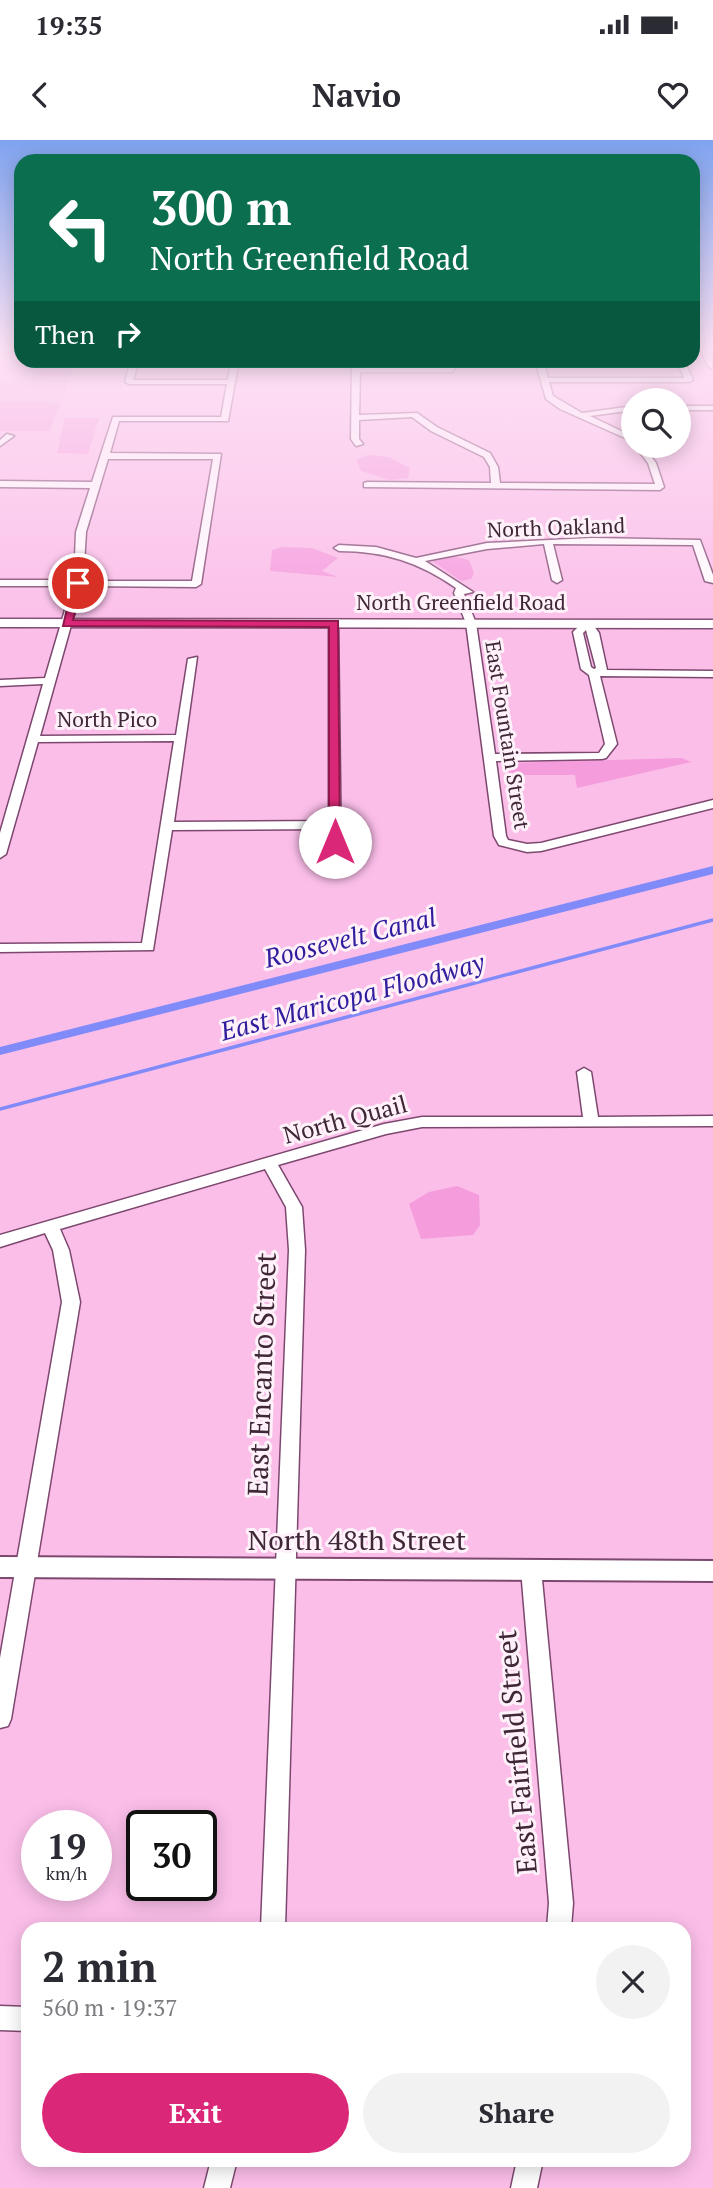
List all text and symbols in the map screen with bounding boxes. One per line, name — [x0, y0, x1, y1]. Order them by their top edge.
text: 19:35 — [35, 8, 103, 42]
text: Navio — [312, 74, 401, 116]
icon: back — [21, 76, 59, 114]
icon: heart — [654, 76, 692, 114]
text: 300 m — [150, 174, 292, 239]
icon: left — [35, 182, 126, 273]
text: North Greenfield Road — [150, 237, 469, 279]
icon: right — [109, 315, 147, 353]
text: Then — [35, 317, 95, 351]
map controls — [621, 388, 691, 458]
button: search — [621, 388, 691, 458]
street label: North Oakland — [486, 511, 626, 543]
pin — [48, 553, 108, 613]
icon: arrive — [59, 564, 97, 602]
street label: North Greenfield Road — [356, 588, 566, 616]
street label: East Fountain Street — [479, 639, 537, 832]
street label: North Pico — [57, 705, 157, 733]
position arrow — [298, 805, 372, 879]
water label: Roosevelt Canal — [260, 899, 440, 975]
water label: East Maricopa Floodway — [215, 944, 489, 1048]
street label: North Quail — [280, 1087, 410, 1151]
street label: East Encanto Street — [238, 1251, 284, 1497]
street label: North 48th Street — [248, 1521, 467, 1558]
street label: East Fairfield Street — [487, 1628, 545, 1875]
speed limit sign: 30 — [126, 1810, 217, 1901]
text: 19 — [47, 1823, 86, 1869]
text: km/h — [46, 1861, 87, 1885]
text: 2 min — [42, 1938, 157, 1994]
button: close — [596, 1945, 670, 2019]
text: 560 m · 19:37 — [42, 1992, 177, 2023]
button: Exit — [42, 2073, 349, 2153]
button: Share — [363, 2073, 670, 2153]

